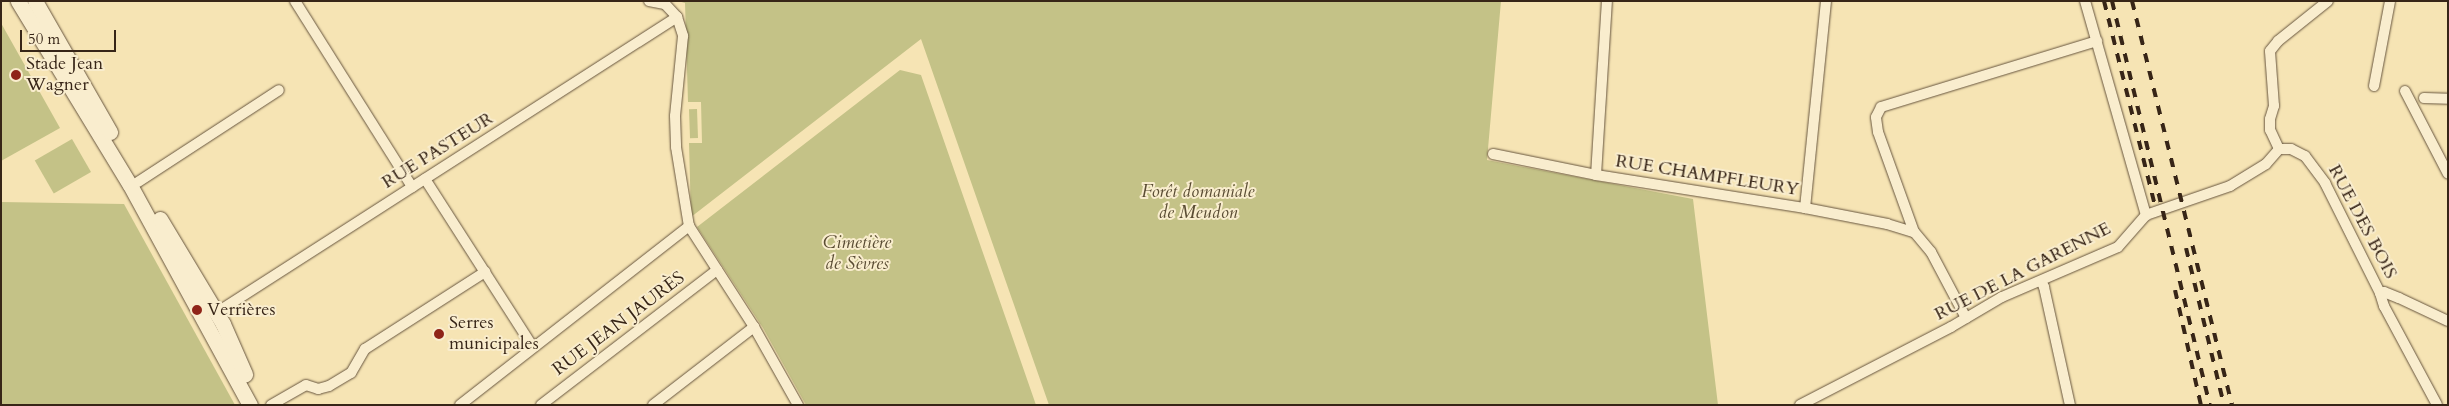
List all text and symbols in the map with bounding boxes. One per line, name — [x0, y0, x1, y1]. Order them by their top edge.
scale bar — [22, 20, 119, 52]
text: 50 m — [28, 29, 60, 49]
place label: Stade Jean Wagner — [26, 54, 103, 96]
marker: Stade Jean Wagner — [10, 69, 22, 81]
street label: RUE PASTEUR — [378, 108, 498, 194]
street label: RUE CHAMPFLEURY — [1614, 151, 1800, 201]
street label: RUE DES BOIS — [2323, 161, 2401, 283]
park label: Forêt domaniale de Meudon — [1142, 182, 1254, 224]
street label: RUE DE LA GARENNE — [1931, 218, 2115, 326]
park label: Cimetière de Sèvres — [823, 233, 891, 276]
street label: RUE JEAN JAURÈS — [549, 267, 689, 381]
place label: Verrières — [207, 299, 276, 321]
marker: Verrières — [191, 304, 203, 316]
place label: Serres municipales — [449, 313, 539, 356]
marker: Serres municipales — [433, 328, 445, 340]

